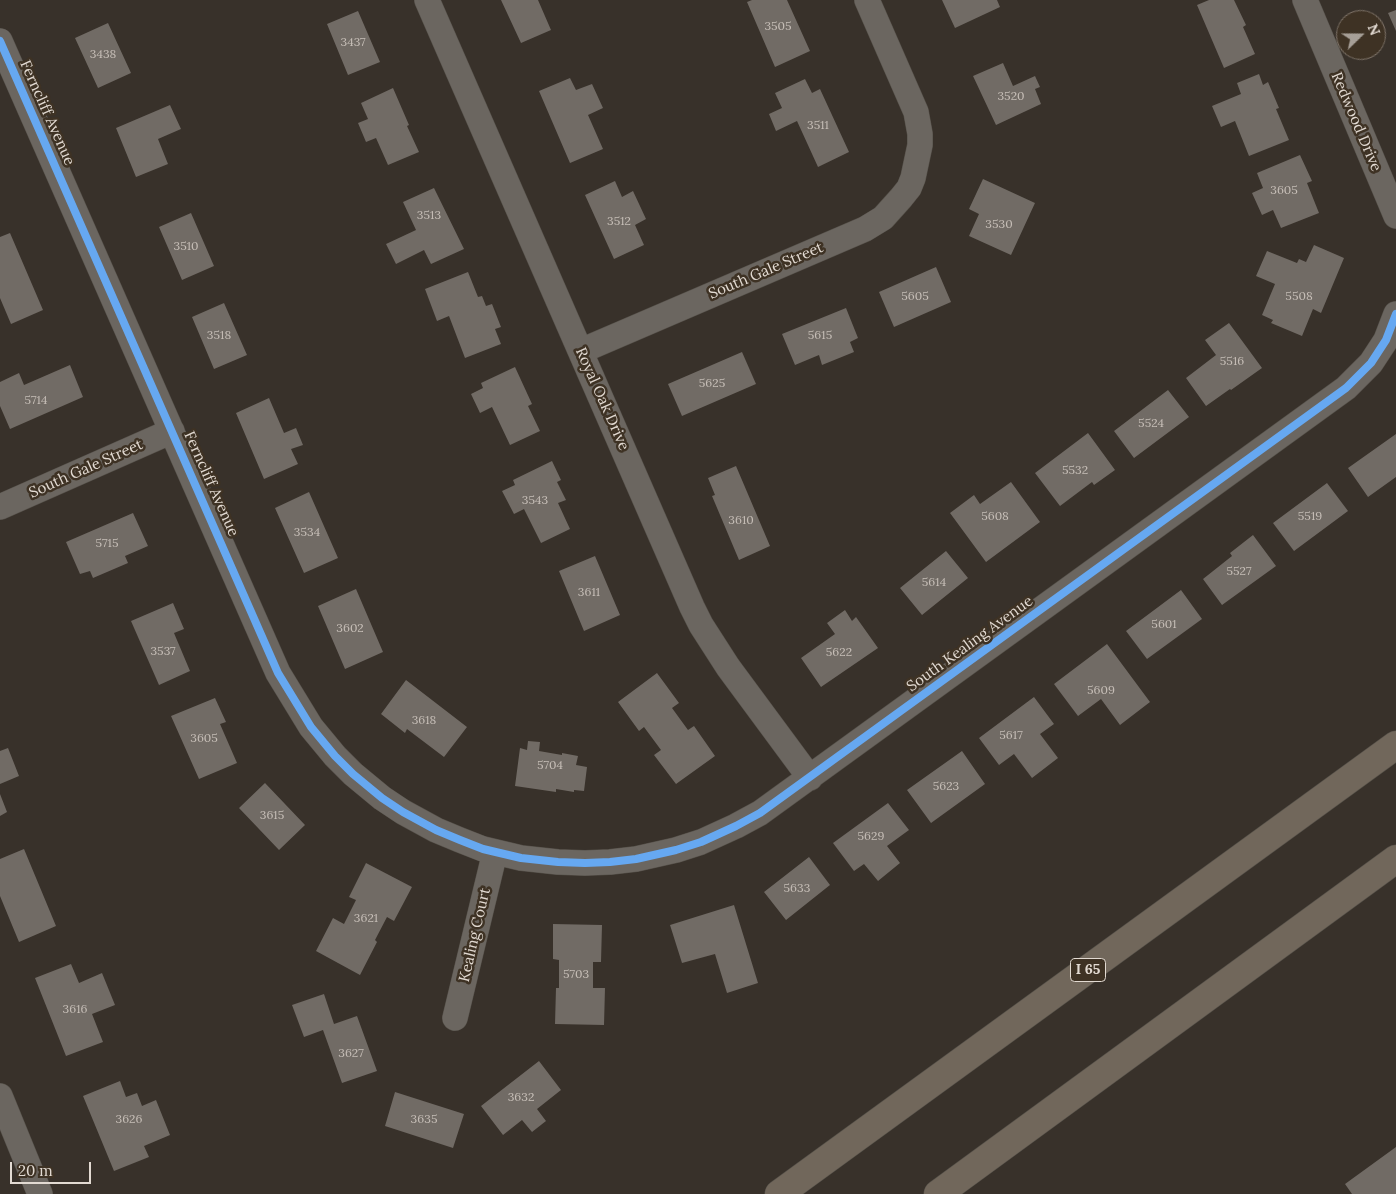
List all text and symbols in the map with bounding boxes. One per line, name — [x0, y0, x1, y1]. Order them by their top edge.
north arrow — [1336, 10, 1386, 60]
house number: 3505 — [764, 20, 792, 34]
text: N — [1364, 21, 1384, 38]
house number: 3437 — [340, 36, 366, 50]
house number: 3438 — [90, 48, 116, 62]
street label: Ferncliff Avenue — [16, 58, 78, 168]
street label: Redwood Drive — [1327, 70, 1385, 174]
house number: 3520 — [997, 90, 1025, 104]
house number: 3511 — [807, 119, 829, 133]
house number: 3605 — [1270, 184, 1298, 198]
house number: 3513 — [417, 209, 441, 223]
house number: 3512 — [607, 215, 631, 229]
house number: 3530 — [985, 218, 1013, 232]
street label: South Gale Street — [706, 239, 826, 303]
house number: 3510 — [173, 240, 199, 254]
house number: 5605 — [901, 290, 929, 304]
house number: 5508 — [1285, 290, 1313, 304]
house number: 3518 — [207, 329, 231, 343]
house number: 5615 — [808, 329, 832, 343]
street label: Royal Oak Drive — [571, 345, 633, 453]
house number: 5516 — [1220, 355, 1244, 369]
house number: 5625 — [699, 377, 725, 391]
house number: 5714 — [25, 394, 47, 408]
house number: 5524 — [1138, 417, 1164, 431]
street label: Ferncliff Avenue — [180, 429, 242, 539]
street label: South Gale Street — [26, 436, 146, 502]
house number: 5532 — [1062, 464, 1088, 478]
house number: 3543 — [522, 494, 548, 508]
house number: 5608 — [981, 510, 1009, 524]
house number: 5519 — [1298, 510, 1322, 524]
house number: 3610 — [728, 514, 754, 528]
house number: 3534 — [294, 526, 320, 540]
house number: 5715 — [96, 537, 118, 551]
house number: 5527 — [1226, 565, 1252, 579]
house number: 5614 — [922, 576, 946, 590]
house number: 3611 — [578, 586, 600, 600]
street label: South Kealing Avenue — [903, 592, 1037, 696]
house number: 5601 — [1151, 618, 1177, 632]
house number: 3602 — [336, 622, 364, 636]
house number: 3537 — [150, 645, 176, 659]
house number: 5622 — [826, 646, 852, 660]
house number: 5609 — [1087, 684, 1115, 698]
house number: 3618 — [412, 714, 436, 728]
house number: 5617 — [999, 729, 1023, 743]
house number: 3605 — [190, 732, 218, 746]
house number: 5704 — [537, 759, 563, 773]
house number: 5623 — [933, 780, 959, 794]
house number: 3615 — [260, 809, 284, 823]
house number: 5629 — [858, 830, 884, 844]
house number: 5633 — [784, 882, 810, 896]
street label: Kealing Court — [455, 886, 495, 984]
house number: 3621 — [354, 912, 378, 926]
road number: I 65 — [1070, 958, 1106, 982]
house number: 5703 — [563, 968, 589, 982]
house number: 3616 — [63, 1003, 87, 1017]
house number: 3627 — [338, 1047, 364, 1061]
house number: 3632 — [508, 1091, 534, 1105]
house number: 3626 — [116, 1113, 142, 1127]
house number: 3635 — [411, 1113, 437, 1127]
scale bar — [12, 1152, 94, 1184]
text: 20 m — [18, 1161, 53, 1180]

